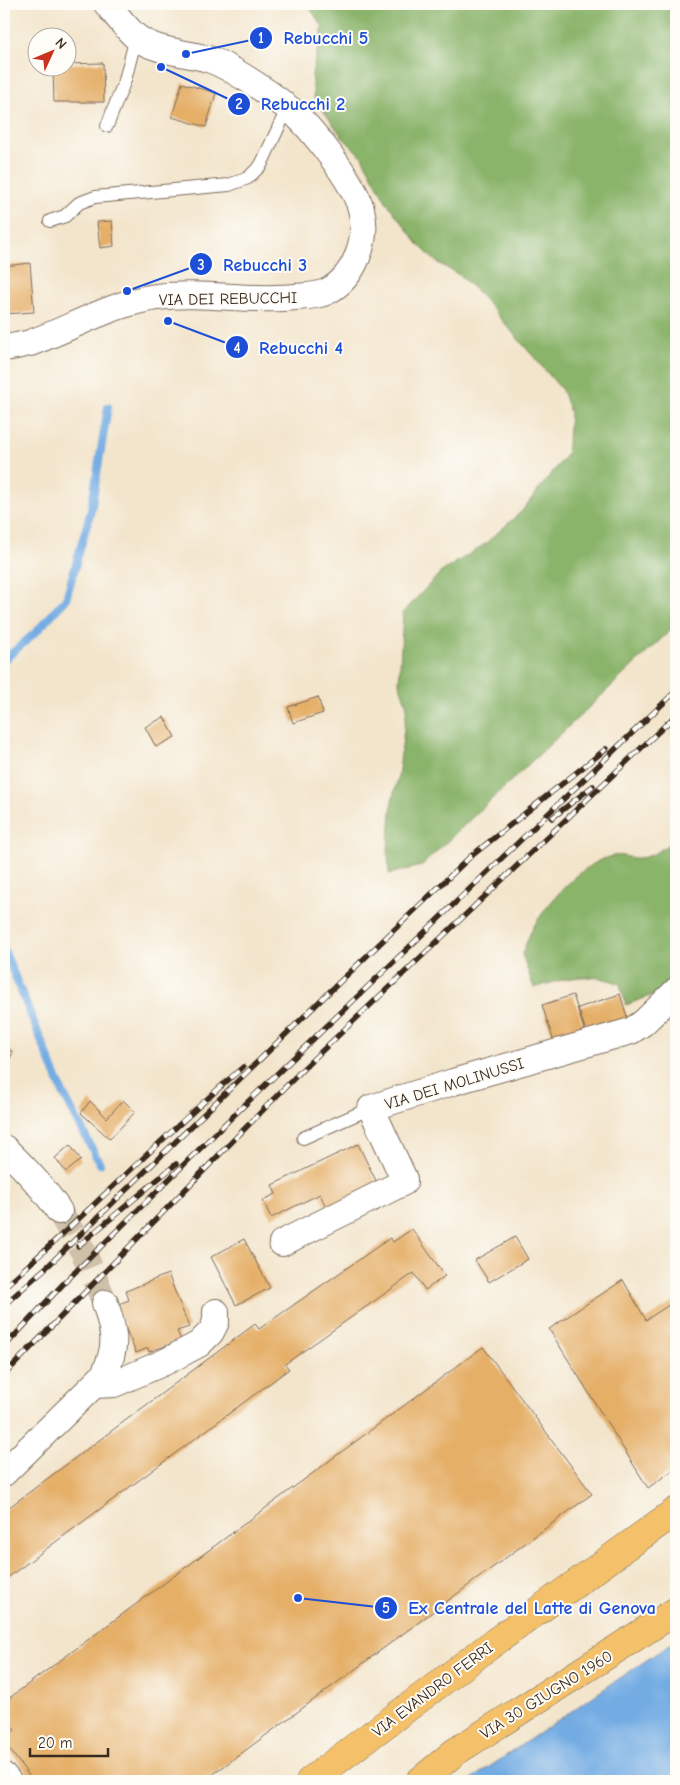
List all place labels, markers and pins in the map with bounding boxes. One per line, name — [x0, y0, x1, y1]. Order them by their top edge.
callout: Rebucchi 5 — [248, 21, 378, 54]
callout: Rebucchi 2 — [226, 87, 355, 120]
callout: Rebucchi 3 — [188, 248, 318, 281]
callout: Rebucchi 4 — [224, 331, 353, 364]
callout: Ex Centrale del Latte di Genova — [373, 1591, 666, 1624]

